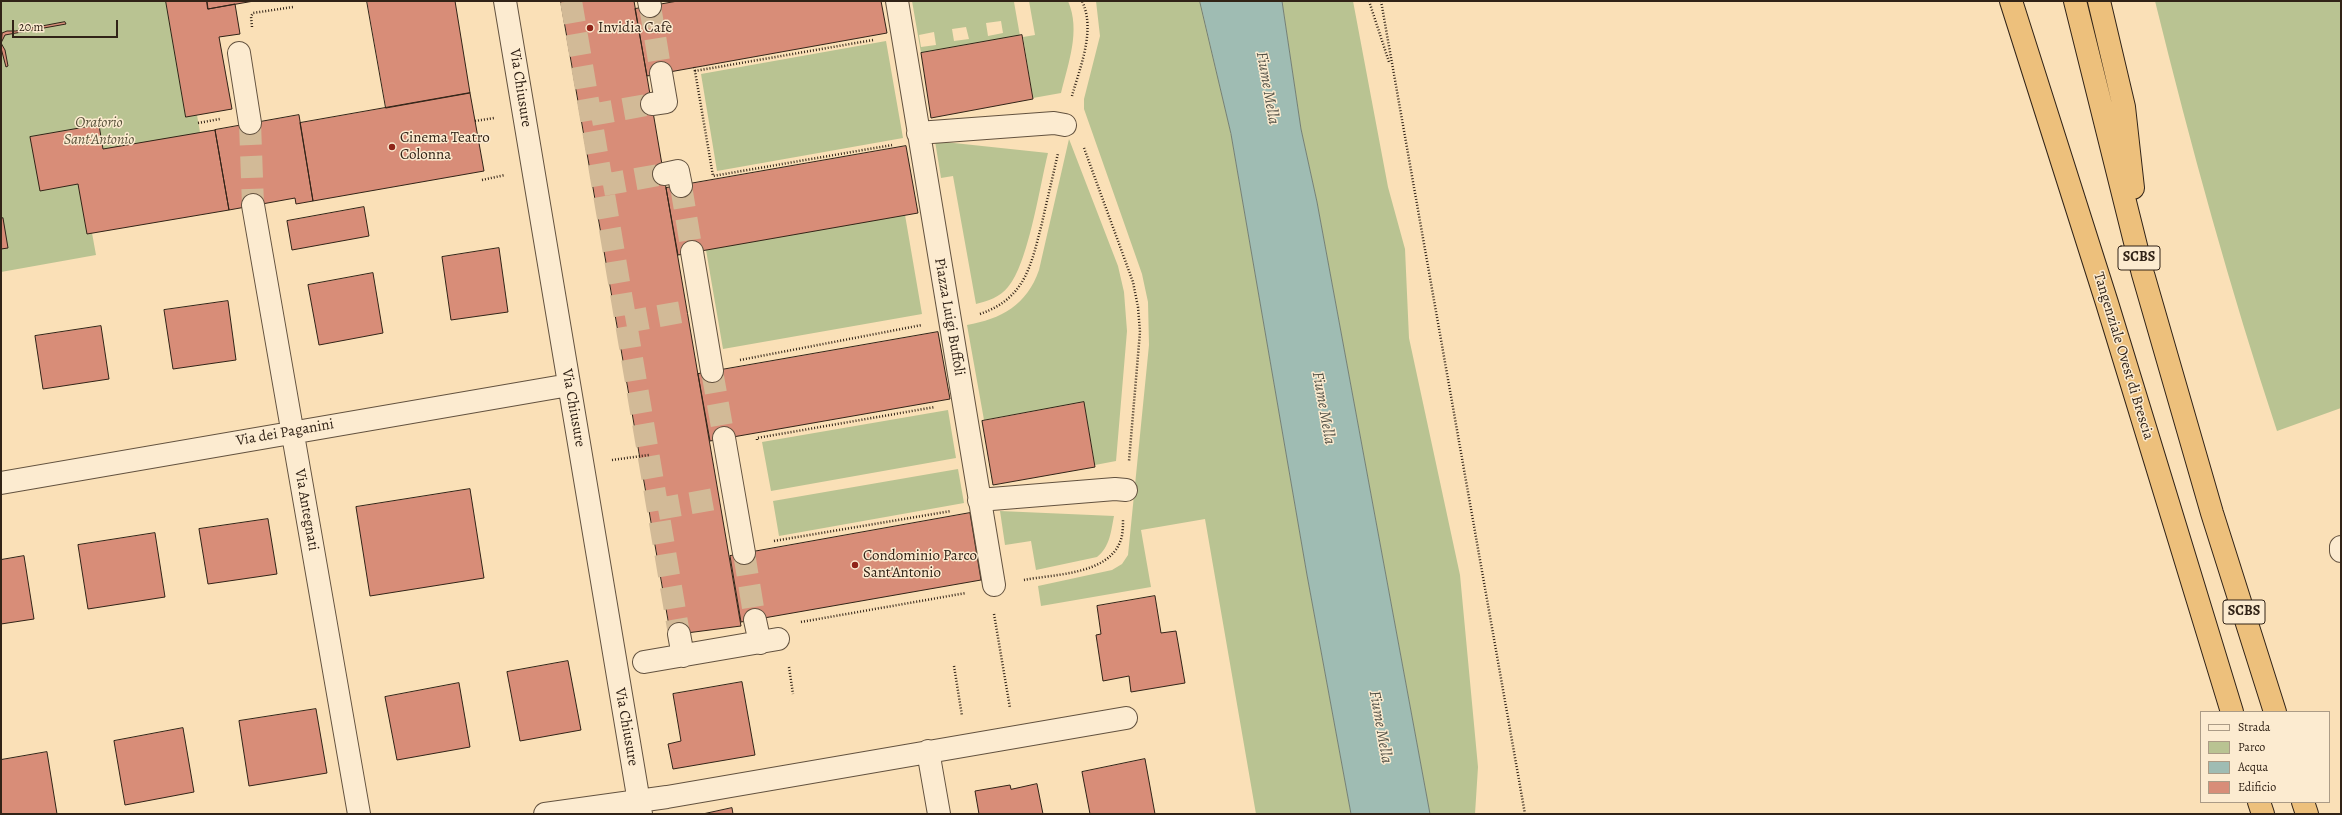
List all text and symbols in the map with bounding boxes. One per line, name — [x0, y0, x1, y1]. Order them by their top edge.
scale bar — [14, 12, 120, 38]
text: 20 m — [19, 19, 43, 35]
place label: Invidia Cafè — [598, 19, 672, 37]
marker: Invidia Cafè — [585, 23, 595, 33]
street label: Via Chiusure — [505, 48, 535, 128]
water label: Fiume Mella — [1251, 50, 1283, 126]
park label: Oratorio Sant'Antonio — [64, 114, 134, 149]
place label: Cinema Teatro Colonna — [400, 129, 490, 164]
marker: Cinema Teatro Colonna — [387, 142, 397, 152]
road number: SCBS — [2118, 246, 2160, 270]
street label: Piazza Luigi Buffoli — [930, 257, 968, 377]
street label: Tangenziale Ovest di Brescia — [2089, 270, 2157, 442]
street label: Via Chiusure — [557, 368, 589, 448]
water label: Fiume Mella — [1307, 370, 1339, 446]
street label: Via dei Paganini — [235, 416, 335, 450]
street label: Via Antegnati — [290, 468, 322, 552]
place label: Condominio Parco Sant'Antonio — [863, 547, 977, 582]
marker: Condominio Parco Sant'Antonio — [850, 560, 860, 570]
road number: SCBS — [2223, 600, 2265, 624]
street label: Via Chiusure — [610, 687, 642, 767]
water label: Fiume Mella — [1364, 689, 1396, 765]
legend — [2200, 711, 2330, 803]
text: Strada — [2238, 719, 2270, 735]
text: Parco — [2238, 739, 2265, 755]
text: Acqua — [2238, 759, 2268, 775]
text: Edificio — [2238, 779, 2276, 795]

